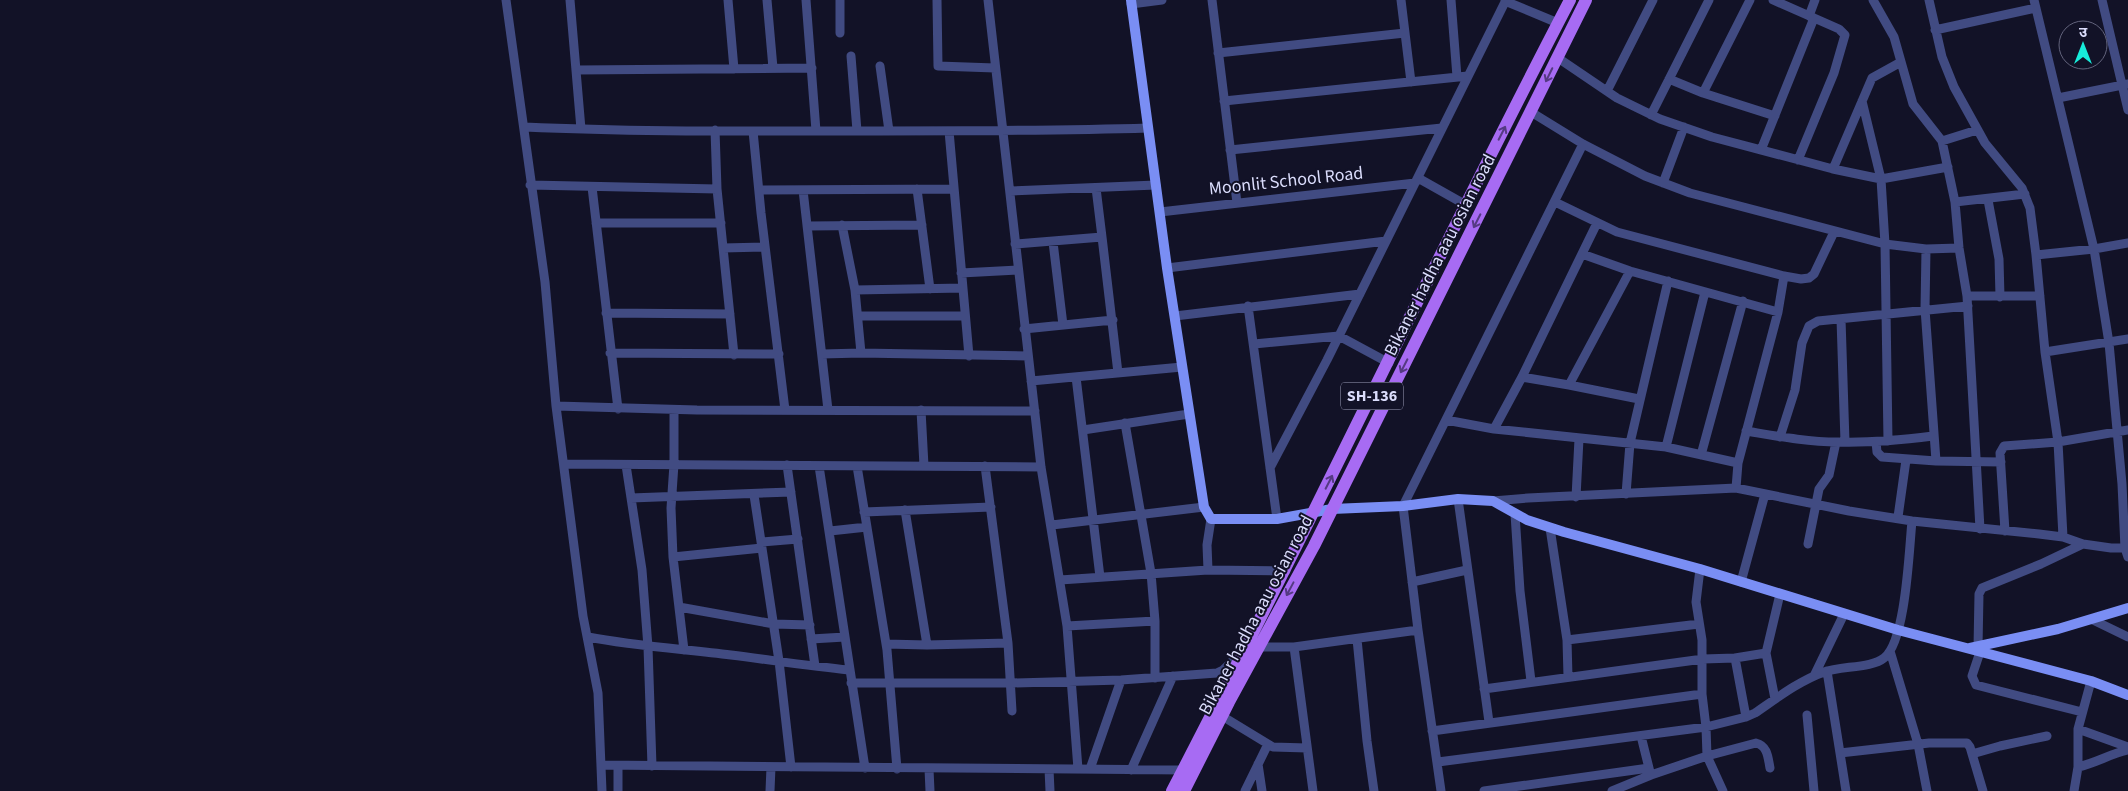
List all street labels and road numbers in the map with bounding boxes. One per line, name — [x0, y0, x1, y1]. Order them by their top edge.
street label: Bikaner hadha aau osian road — [1378, 150, 1502, 360]
street label: Moonlit School Road — [1208, 160, 1364, 202]
road number: SH-136 — [1341, 382, 1403, 410]
street label: Bikaner hadha aau osian road — [1193, 511, 1319, 719]

